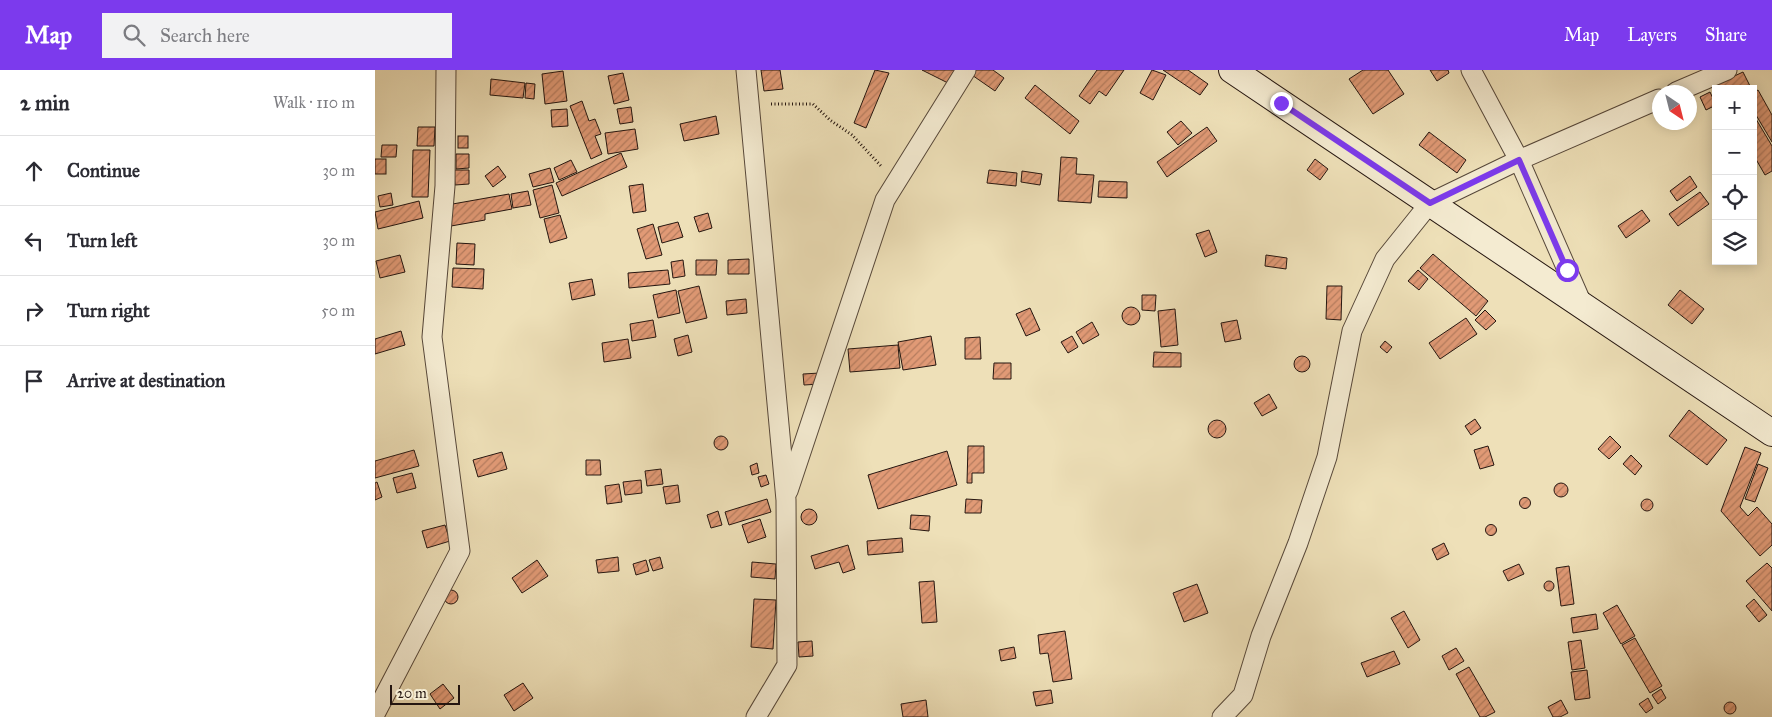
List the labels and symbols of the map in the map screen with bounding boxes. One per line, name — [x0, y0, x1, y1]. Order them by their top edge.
north arrow — [1652, 85, 1697, 130]
route end — [1270, 92, 1293, 115]
route start — [1556, 259, 1579, 282]
scale bar — [390, 682, 460, 705]

